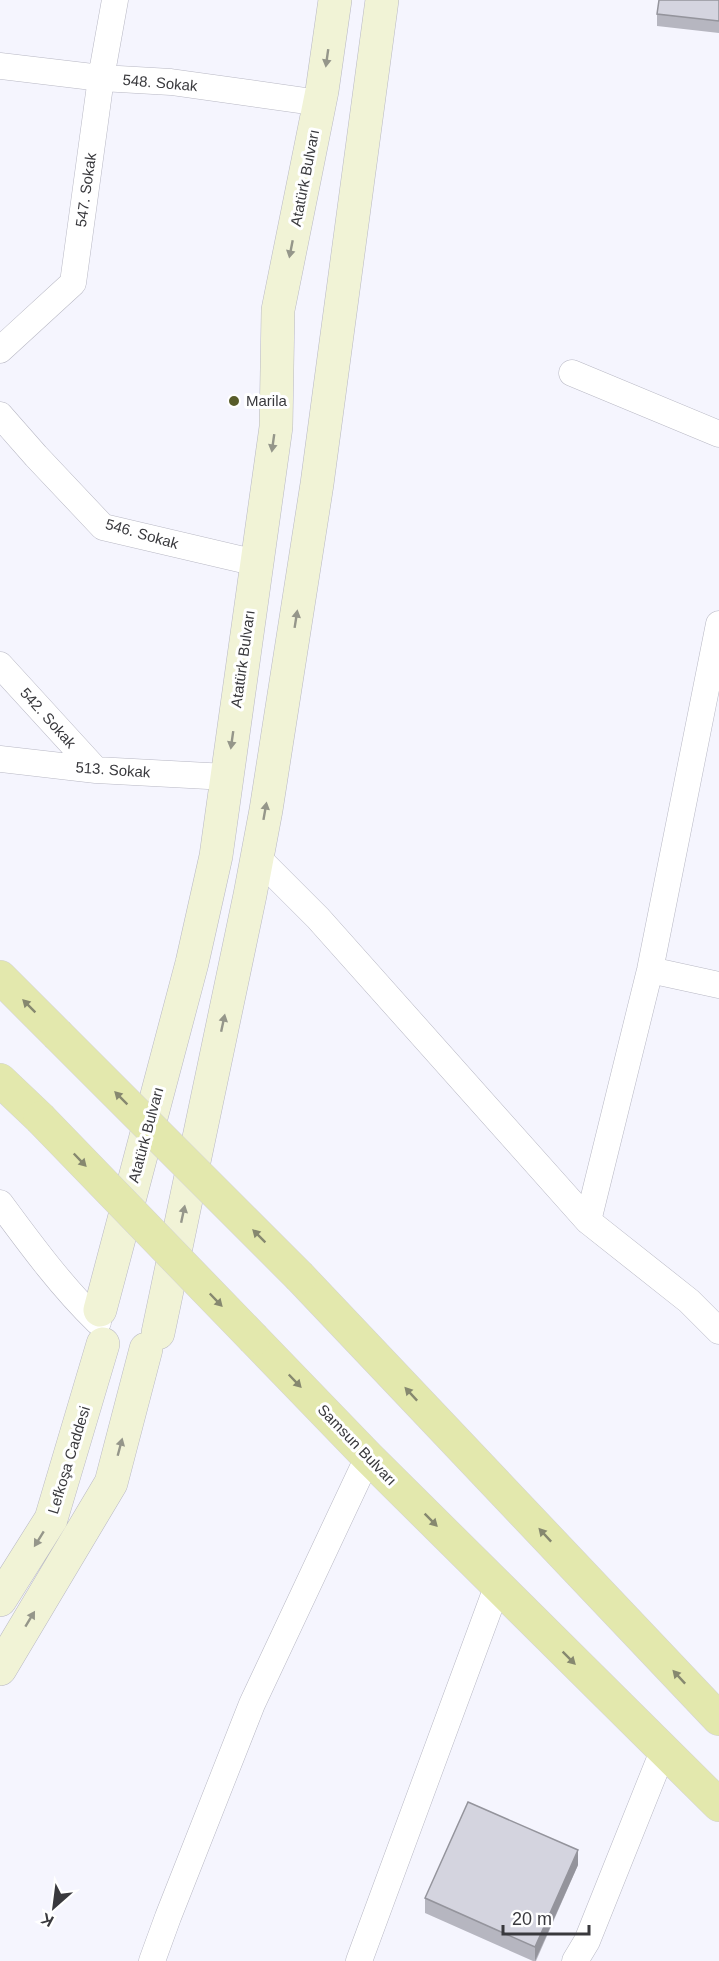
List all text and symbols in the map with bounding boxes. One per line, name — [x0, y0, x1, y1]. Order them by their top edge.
one-way arrow — [322, 49, 331, 68]
street label: 548. Sokak — [122, 71, 199, 94]
street label: Atatürk Bulvarı — [287, 128, 322, 228]
street label: 547. Sokak — [72, 151, 99, 228]
one-way arrow — [286, 240, 295, 259]
place label: Marila — [246, 392, 287, 409]
marker: Marila — [227, 394, 241, 408]
one-way arrow — [269, 434, 278, 453]
street label: 546. Sokak — [104, 515, 181, 552]
street label: Atatürk Bulvarı — [227, 609, 258, 709]
one-way arrow — [292, 609, 301, 628]
street label: 542. Sokak — [17, 684, 80, 752]
one-way arrow — [227, 731, 237, 750]
street label: 513. Sokak — [75, 758, 152, 781]
one-way arrow — [261, 802, 270, 821]
one-way arrow — [22, 999, 36, 1013]
one-way arrow — [219, 1014, 228, 1033]
street label: Atatürk Bulvarı — [125, 1085, 166, 1185]
one-way arrow — [115, 1092, 129, 1106]
one-way arrow — [73, 1153, 87, 1167]
one-way arrow — [179, 1204, 188, 1223]
one-way arrow — [253, 1230, 267, 1244]
one-way arrow — [209, 1293, 223, 1307]
one-way arrow — [287, 1374, 301, 1388]
one-way arrow — [404, 1387, 418, 1401]
street label: Samsun Bulvarı — [314, 1401, 400, 1489]
street label: Lefkoşa Caddesi — [44, 1404, 93, 1516]
one-way arrow — [116, 1438, 125, 1456]
one-way arrow — [424, 1513, 438, 1527]
one-way arrow — [538, 1529, 552, 1543]
one-way arrow — [33, 1530, 45, 1546]
one-way arrow — [25, 1610, 35, 1627]
one-way arrow — [562, 1651, 576, 1665]
one-way arrow — [673, 1670, 686, 1685]
north arrow — [24, 1877, 84, 1937]
scale bar — [503, 1898, 588, 1936]
text: K — [38, 1909, 56, 1930]
text: 20 m — [512, 1909, 552, 1929]

